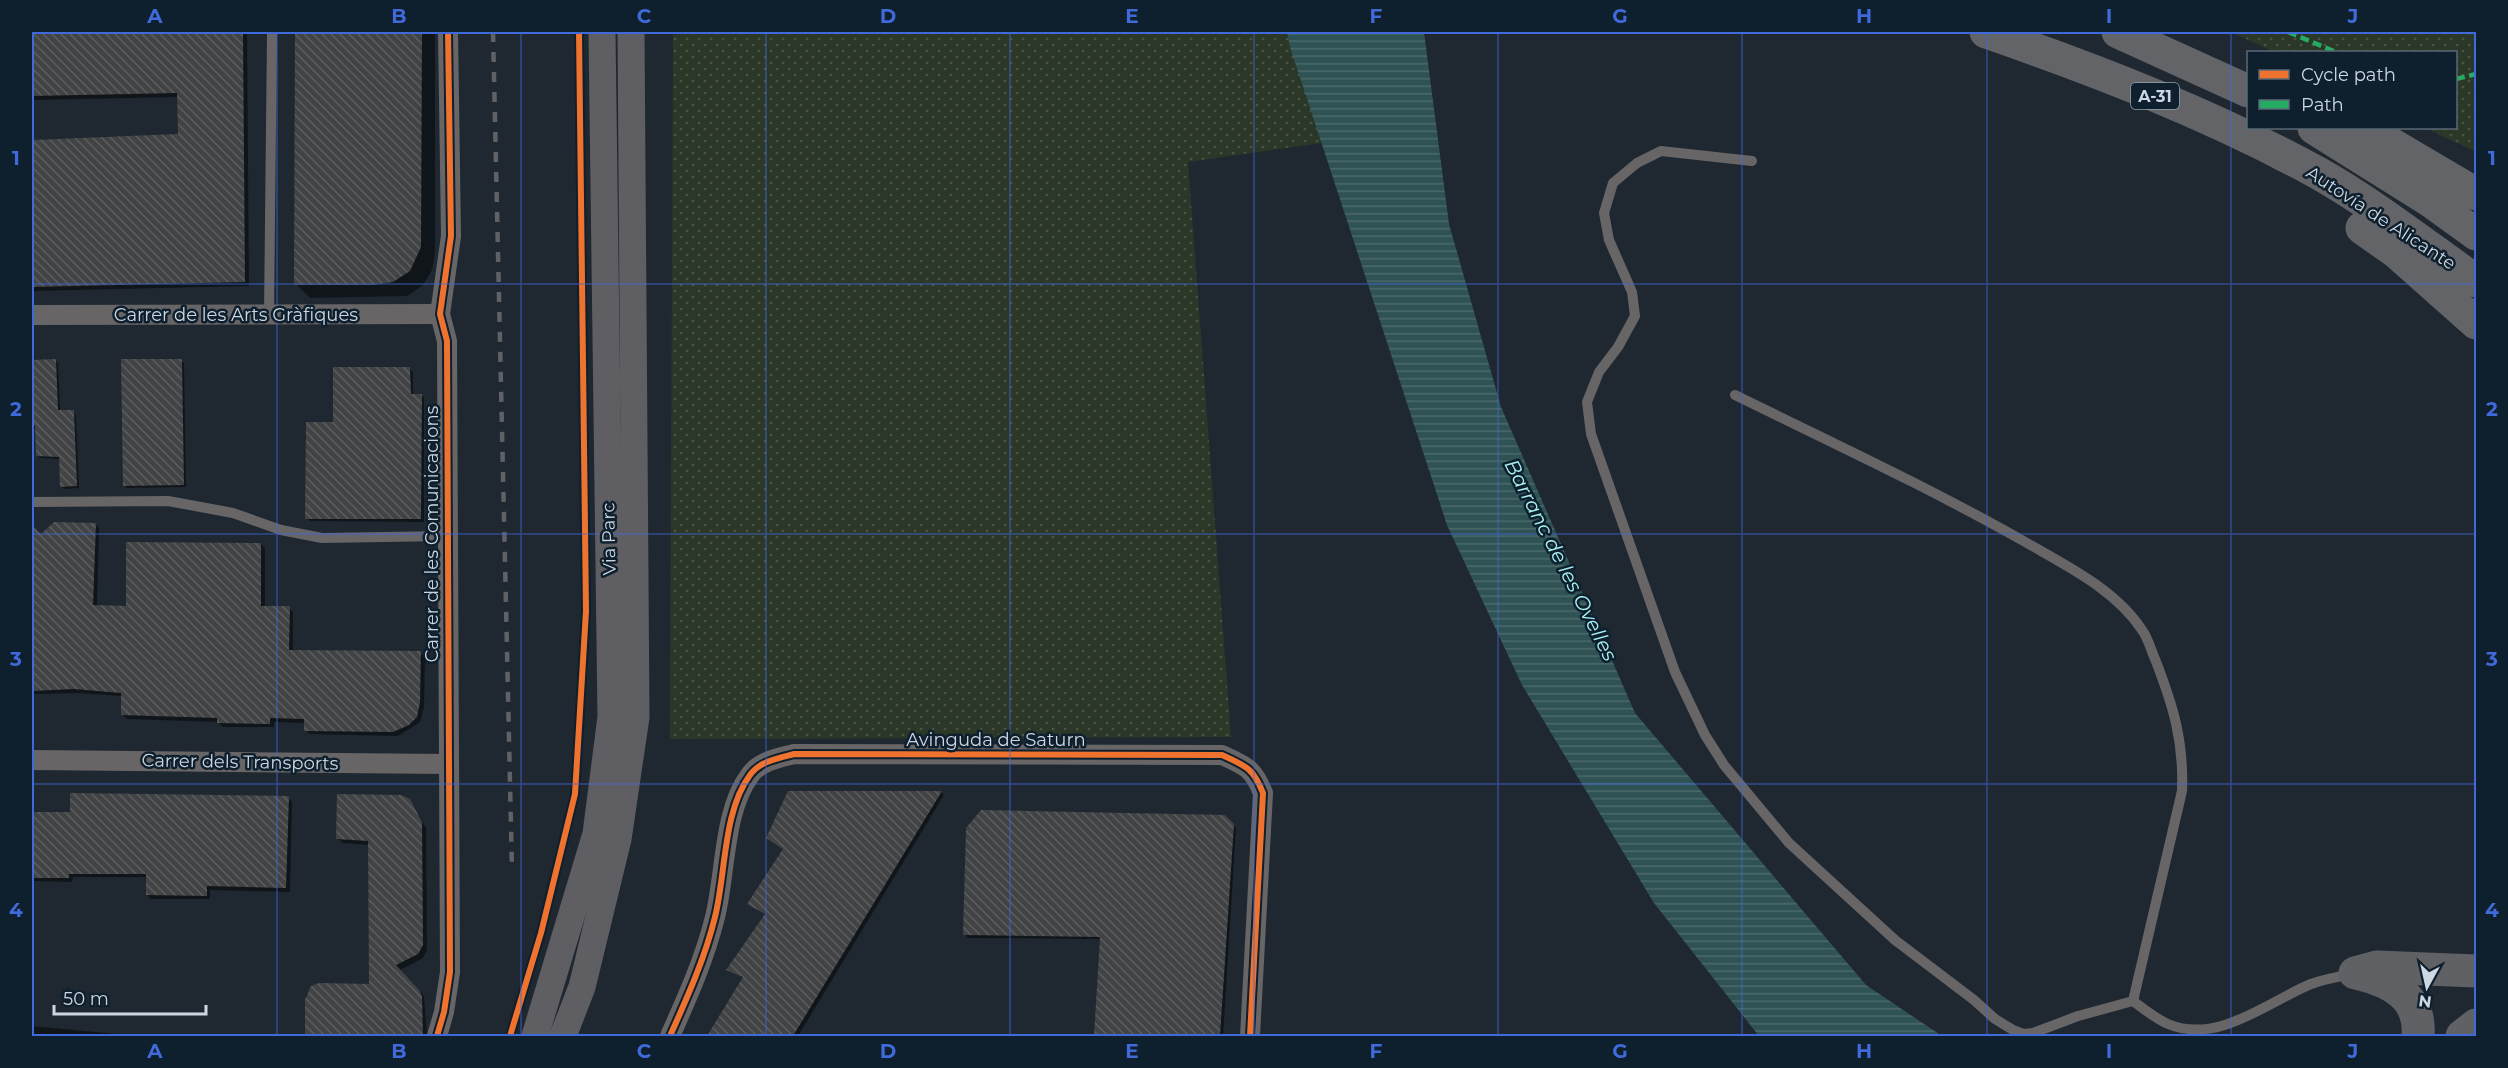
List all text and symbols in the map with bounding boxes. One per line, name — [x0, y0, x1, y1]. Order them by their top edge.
text: A — [146, 4, 163, 28]
text: B — [391, 4, 407, 28]
text: C — [637, 4, 652, 28]
text: D — [880, 4, 896, 28]
text: E — [1125, 4, 1139, 28]
text: F — [1370, 4, 1383, 28]
text: G — [1612, 4, 1628, 28]
text: H — [1856, 4, 1872, 28]
text: I — [2106, 4, 2112, 28]
text: J — [2347, 4, 2358, 28]
legend — [2247, 51, 2457, 129]
text: Cycle path — [2301, 64, 2396, 86]
road number: A-31 — [2131, 83, 2179, 109]
text: Path — [2301, 94, 2344, 116]
text: 1 — [12, 146, 20, 170]
text: 1 — [2488, 146, 2496, 170]
street label: Autovía de Alicante — [2302, 161, 2460, 275]
street label: Carrer de les Arts Gràfiques — [114, 304, 358, 326]
text: 2 — [10, 397, 22, 421]
text: 2 — [2486, 397, 2498, 421]
street label: Carrer de les Comunicacions — [421, 405, 443, 662]
water label: Barranc de les Ovelles — [1500, 455, 1622, 665]
street label: Via Parc — [597, 502, 621, 576]
text: 3 — [9, 647, 22, 671]
text: 3 — [2485, 647, 2498, 671]
street label: Avinguda de Saturn — [906, 729, 1086, 751]
street label: Carrer dels Transports — [141, 749, 339, 775]
text: 4 — [9, 898, 23, 922]
text: 4 — [2485, 898, 2499, 922]
north arrow — [2397, 957, 2457, 1017]
scale bar — [54, 978, 206, 1016]
text: 50 m — [63, 988, 109, 1010]
text: N — [2417, 991, 2433, 1012]
text: A — [146, 1039, 163, 1063]
text: B — [391, 1039, 407, 1063]
text: C — [637, 1039, 652, 1063]
text: D — [880, 1039, 896, 1063]
text: E — [1125, 1039, 1139, 1063]
text: F — [1370, 1039, 1383, 1063]
text: G — [1612, 1039, 1628, 1063]
text: H — [1856, 1039, 1872, 1063]
text: I — [2106, 1039, 2112, 1063]
text: J — [2347, 1039, 2358, 1063]

